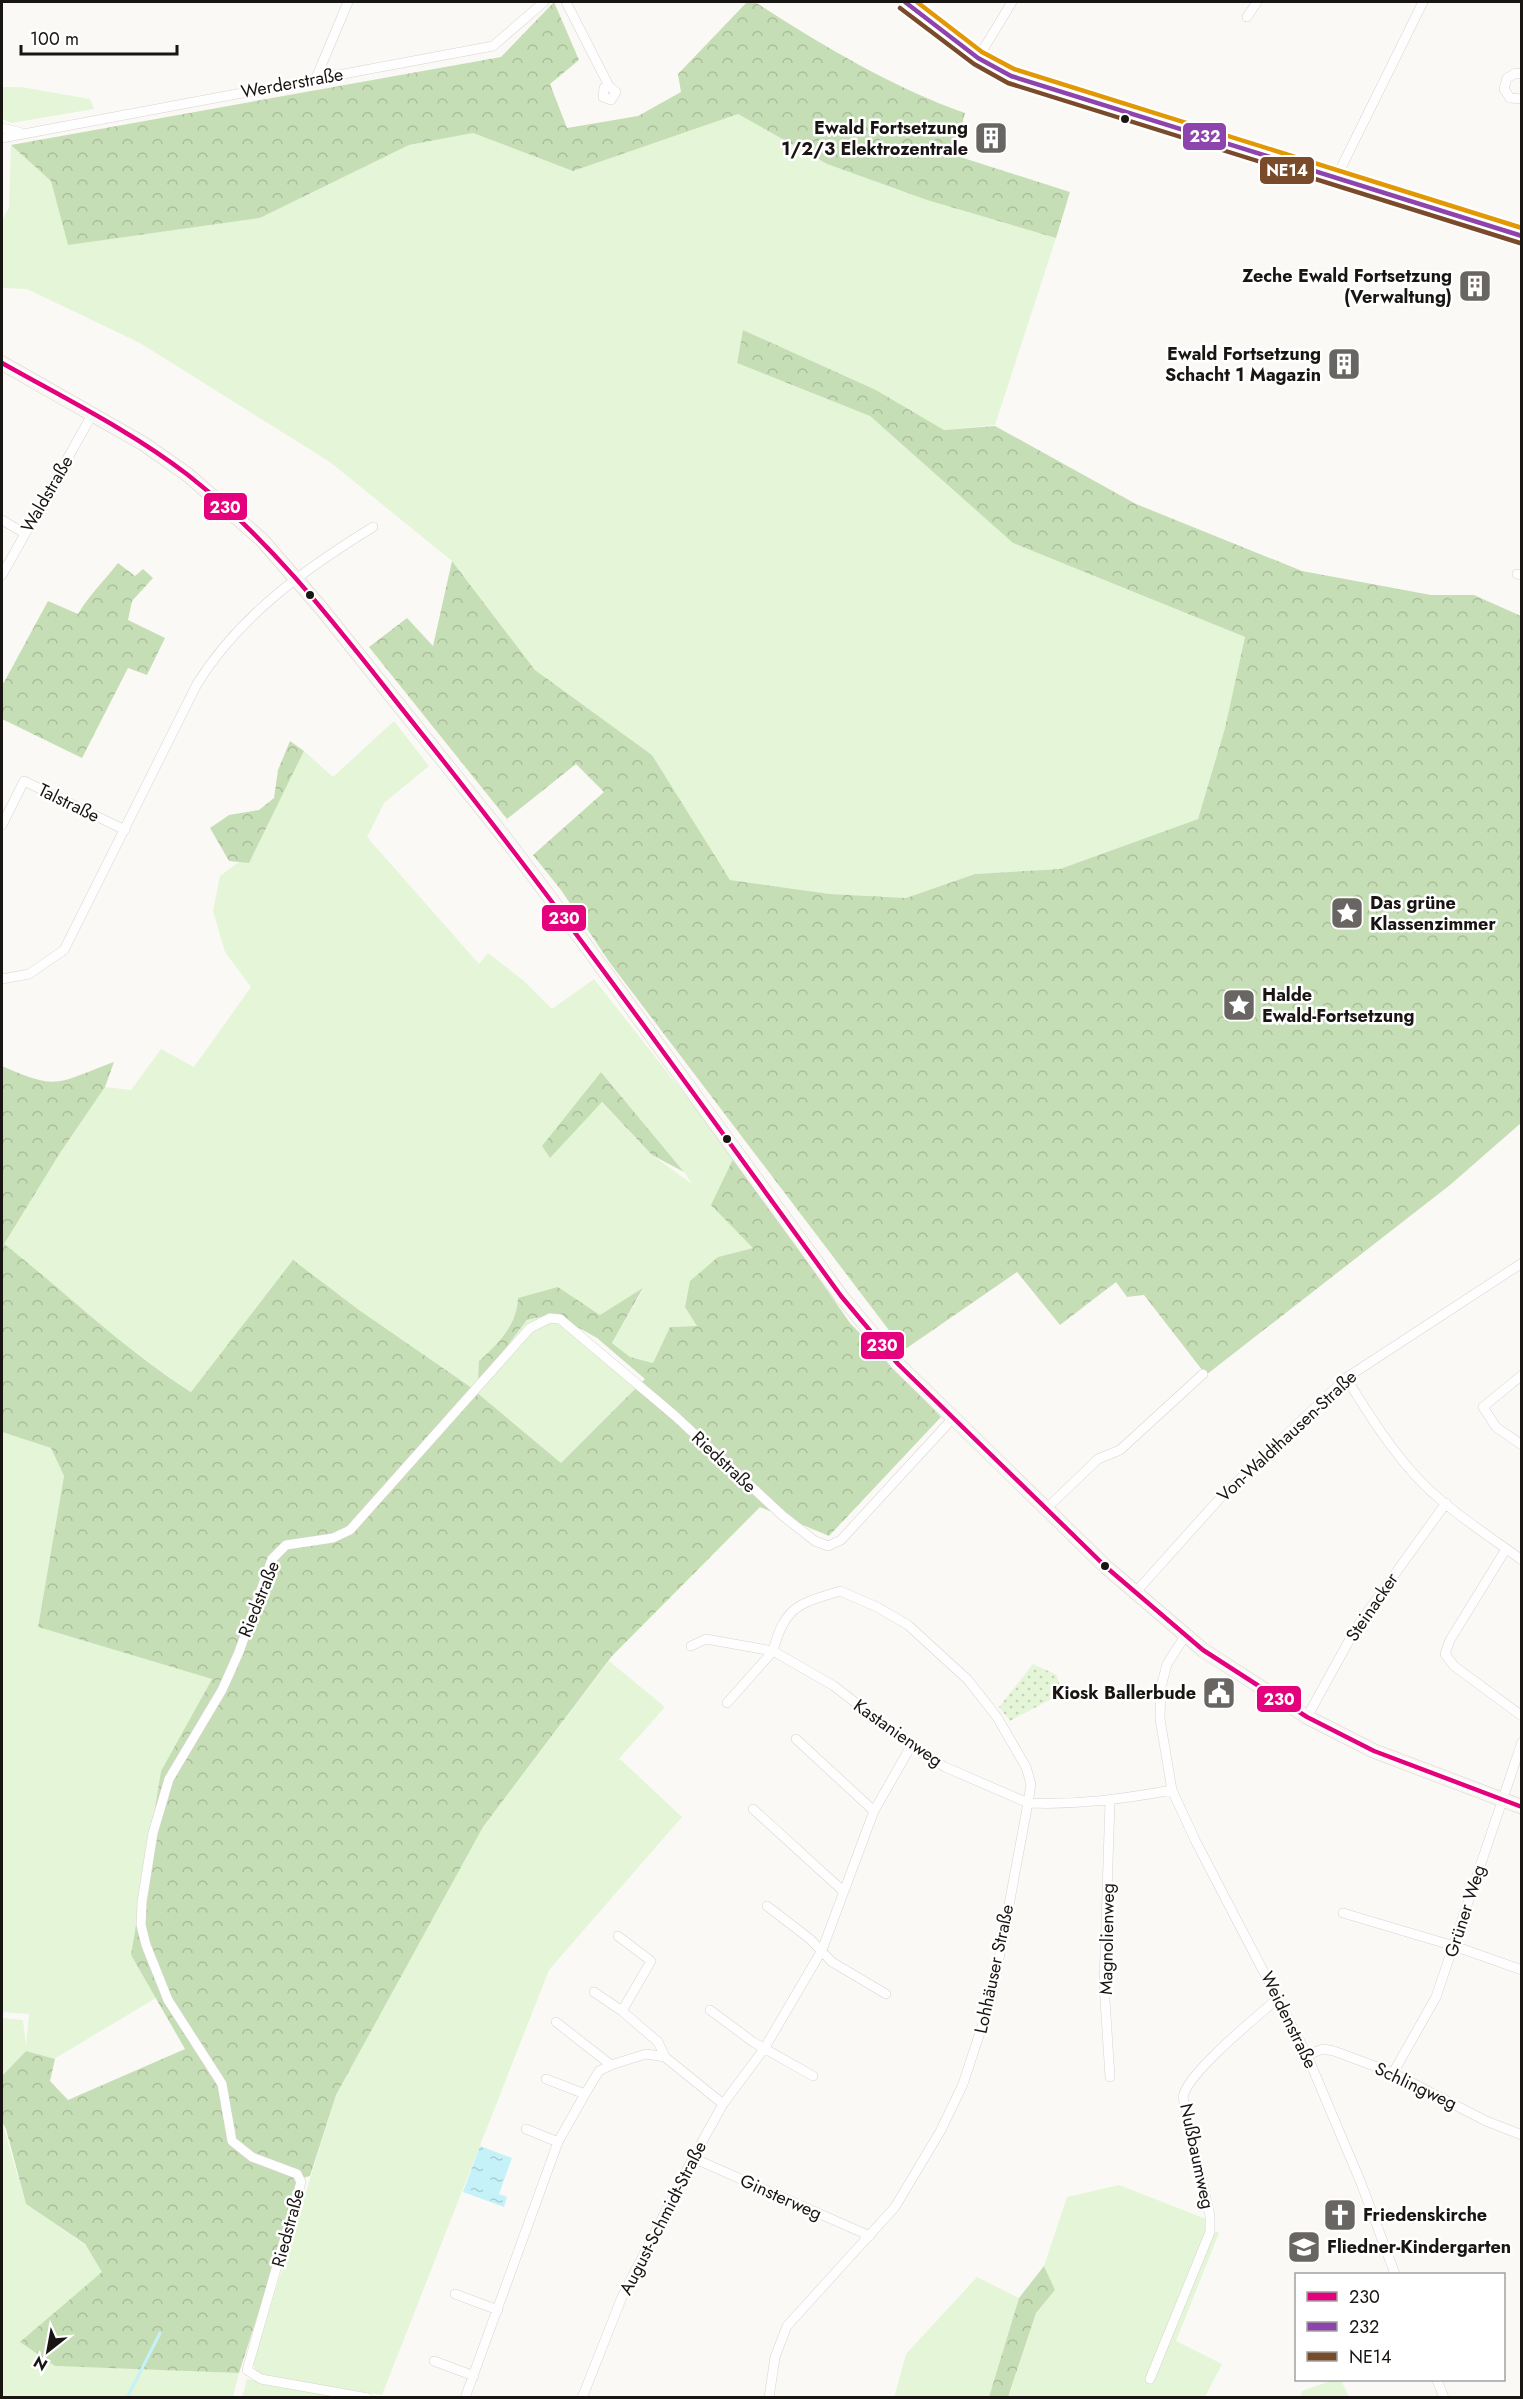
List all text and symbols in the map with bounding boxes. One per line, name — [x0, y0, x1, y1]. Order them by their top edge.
scale bar — [21, 18, 177, 56]
text: 100 m — [30, 26, 79, 52]
street label: Werderstraße — [239, 61, 345, 105]
unlabelled marker — [1119, 113, 1131, 125]
place label: Ewald Fortsetzung 1/2/3 Elektrozentrale — [781, 115, 968, 162]
building icon: Ewald Fortsetzung 1/2/3 Elektrozentrale — [973, 120, 1009, 156]
line badge: 232 — [1182, 122, 1227, 151]
text: 232 — [1190, 125, 1220, 148]
line badge: NE14 — [1259, 156, 1315, 185]
text: NE14 — [1266, 159, 1308, 182]
place label: Zeche Ewald Fortsetzung (Verwaltung) — [1242, 263, 1452, 310]
building icon: Zeche Ewald Fortsetzung (Verwaltung) — [1457, 268, 1493, 304]
place label: Ewald Fortsetzung Schacht 1 Magazin — [1165, 341, 1321, 388]
building icon: Ewald Fortsetzung Schacht 1 Magazin — [1326, 346, 1362, 382]
street label: Waldstraße — [15, 451, 79, 537]
line badge: 230 — [203, 492, 248, 521]
text: 230 — [209, 496, 241, 519]
unlabelled marker — [304, 589, 316, 601]
street label: Talstraße — [34, 777, 104, 829]
place label: Das grüne Klassenzimmer — [1370, 890, 1496, 937]
place icon: Das grüne Klassenzimmer — [1329, 895, 1365, 931]
line badge: 230 — [541, 904, 587, 932]
text: 230 — [548, 907, 580, 930]
place label: Halde Ewald-Fortsetzung — [1262, 982, 1415, 1029]
place icon: Halde Ewald-Fortsetzung — [1221, 987, 1257, 1023]
unlabelled marker — [721, 1133, 733, 1145]
line badge: 230 — [860, 1331, 905, 1360]
text: 230 — [866, 1334, 898, 1357]
street label: Von-Waldthausen-Straße — [1211, 1364, 1363, 1508]
street label: Riedstraße — [686, 1425, 762, 1499]
street label: Riedstraße — [232, 1557, 286, 1641]
unlabelled marker — [1099, 1560, 1111, 1572]
street label: Steinacker — [1339, 1567, 1405, 1647]
public building icon: Kiosk Ballerbude — [1201, 1675, 1237, 1711]
place label: Kiosk Ballerbude — [1052, 1680, 1196, 1706]
line badge: 230 — [1256, 1685, 1302, 1713]
text: 230 — [1263, 1688, 1295, 1711]
street label: Kastanienweg — [848, 1693, 948, 1773]
street label: Grüner Weg — [1438, 1861, 1492, 1961]
street label: Magnolienweg — [1093, 1883, 1121, 1995]
street label: Lohhäuser Straße — [968, 1902, 1020, 2036]
street label: Weidenstraße — [1254, 1967, 1324, 2073]
street label: Schlingweg — [1371, 2056, 1461, 2116]
street label: Nußbaumweg — [1173, 2101, 1221, 2211]
street label: August-Schmidt-Straße — [613, 2137, 713, 2299]
street label: Ginsterweg — [736, 2167, 826, 2227]
street label: Riedstraße — [265, 2186, 311, 2270]
church icon: Friedenskirche — [1322, 2197, 1358, 2233]
place label: Friedenskirche — [1363, 2202, 1487, 2228]
school or university icon: Fliedner-Kindergarten — [1286, 2229, 1322, 2265]
place label: Fliedner-Kindergarten — [1327, 2234, 1511, 2260]
legend — [1295, 2273, 1505, 2381]
text: 230 — [1349, 2284, 1380, 2310]
text: 232 — [1349, 2314, 1379, 2340]
north arrow — [18, 2321, 78, 2381]
text: NE14 — [1349, 2344, 1391, 2370]
text: N — [29, 2350, 52, 2377]

